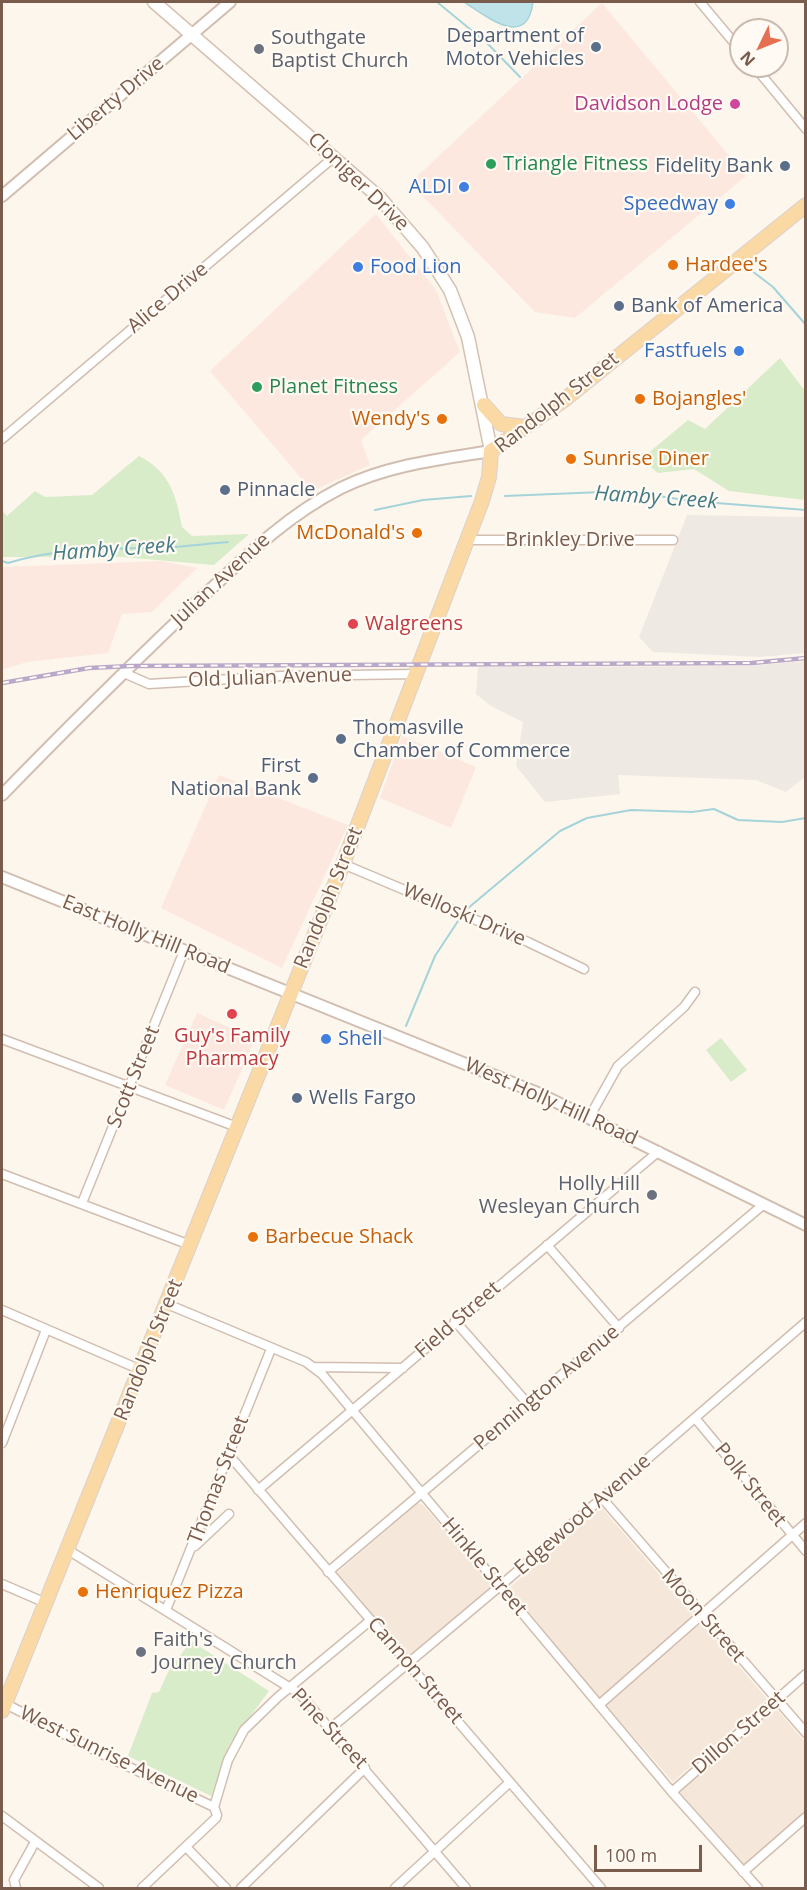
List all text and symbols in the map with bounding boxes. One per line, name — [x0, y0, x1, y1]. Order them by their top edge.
north arrow — [729, 18, 789, 78]
place label: Department of Motor Vehicles — [446, 24, 584, 71]
place label: Southgate Baptist Church — [271, 26, 408, 73]
marker: Department of Motor Vehicles — [589, 40, 603, 54]
marker: Southgate Baptist Church — [252, 42, 266, 56]
text: N — [735, 47, 760, 71]
street label: Liberty Drive — [63, 52, 169, 146]
place label: Davidson Lodge — [574, 92, 723, 116]
marker: Davidson Lodge — [728, 97, 742, 111]
street label: Cloniger Drive — [302, 128, 414, 236]
place label: Triangle Fitness — [503, 152, 648, 176]
place label: Fidelity Bank — [655, 154, 773, 178]
marker: Triangle Fitness — [484, 157, 498, 171]
marker: Fidelity Bank — [778, 159, 792, 173]
place label: ALDI — [409, 175, 452, 199]
marker: ALDI — [457, 180, 471, 194]
place label: Speedway — [623, 192, 718, 216]
marker: Speedway — [723, 197, 737, 211]
place label: Hardee's — [685, 253, 768, 277]
place label: Food Lion — [370, 255, 462, 279]
street label: Alice Drive — [123, 257, 213, 339]
marker: Hardee's — [666, 258, 680, 272]
marker: Food Lion — [351, 260, 365, 274]
place label: Bank of America — [631, 294, 783, 318]
marker: Bank of America — [612, 299, 626, 313]
place label: Fastfuels — [644, 339, 727, 363]
marker: Fastfuels — [732, 344, 746, 358]
street label: Randolph Street — [490, 347, 624, 459]
place label: Planet Fitness — [269, 375, 398, 399]
marker: Planet Fitness — [250, 380, 264, 394]
place label: Bojangles' — [652, 387, 746, 411]
marker: Bojangles' — [633, 392, 647, 406]
place label: Wendy's — [352, 407, 430, 431]
marker: Wendy's — [435, 412, 449, 426]
place label: Sunrise Diner — [583, 447, 709, 471]
marker: Sunrise Diner — [564, 452, 578, 466]
place label: Pinnacle — [237, 478, 316, 502]
water label: Hamby Creek — [594, 481, 718, 515]
marker: Pinnacle — [218, 483, 232, 497]
place label: McDonald's — [296, 521, 405, 545]
marker: McDonald's — [410, 526, 424, 540]
street label: Julian Avenue — [167, 528, 275, 632]
street label: Brinkley Drive — [505, 528, 635, 552]
water label: Hamby Creek — [52, 533, 176, 567]
place label: Walgreens — [365, 612, 463, 636]
marker: Walgreens — [346, 617, 360, 631]
street label: Old Julian Avenue — [188, 663, 352, 693]
place label: Thomasville Chamber of Commerce — [353, 716, 570, 763]
marker: Thomasville Chamber of Commerce — [334, 732, 348, 746]
place label: First National Bank — [170, 754, 301, 801]
marker: First National Bank — [306, 771, 320, 785]
street label: Randolph Street — [290, 824, 368, 972]
street label: Welloski Drive — [399, 878, 529, 952]
street label: East Holly Hill Road — [59, 890, 233, 980]
marker: Guy's Family Pharmacy — [225, 1007, 239, 1021]
street label: Scott Street — [103, 1022, 165, 1132]
place label: Guy's Family Pharmacy — [174, 1024, 290, 1071]
place label: Shell — [338, 1027, 383, 1051]
marker: Shell — [319, 1032, 333, 1046]
street label: West Holly Hill Road — [461, 1053, 641, 1151]
place label: Wells Fargo — [309, 1086, 416, 1110]
marker: Wells Fargo — [290, 1091, 304, 1105]
place label: Holly Hill Wesleyan Church — [479, 1172, 640, 1219]
marker: Holly Hill Wesleyan Church — [645, 1188, 659, 1202]
place label: Barbecue Shack — [265, 1225, 413, 1249]
marker: Barbecue Shack — [246, 1230, 260, 1244]
street label: Randolph Street — [110, 1276, 188, 1424]
street label: Field Street — [411, 1277, 505, 1363]
street label: Pennington Avenue — [469, 1320, 625, 1456]
street label: Thomas Street — [184, 1412, 254, 1548]
street label: Polk Street — [709, 1438, 791, 1532]
street label: Edgewood Avenue — [510, 1450, 656, 1580]
street label: Hinkle Street — [436, 1513, 532, 1621]
street label: Moon Street — [656, 1565, 750, 1667]
place label: Henriquez Pizza — [95, 1580, 244, 1604]
marker: Henriquez Pizza — [76, 1585, 90, 1599]
street label: Cannon Street — [362, 1613, 468, 1729]
place label: Faith's Journey Church — [153, 1628, 297, 1675]
marker: Faith's Journey Church — [134, 1645, 148, 1659]
street label: Pine Street — [286, 1684, 372, 1774]
street label: Dillon Street — [688, 1686, 790, 1780]
street label: West Sunrise Avenue — [16, 1701, 202, 1809]
scale bar — [597, 1833, 705, 1871]
text: 100 m — [605, 1843, 657, 1867]

